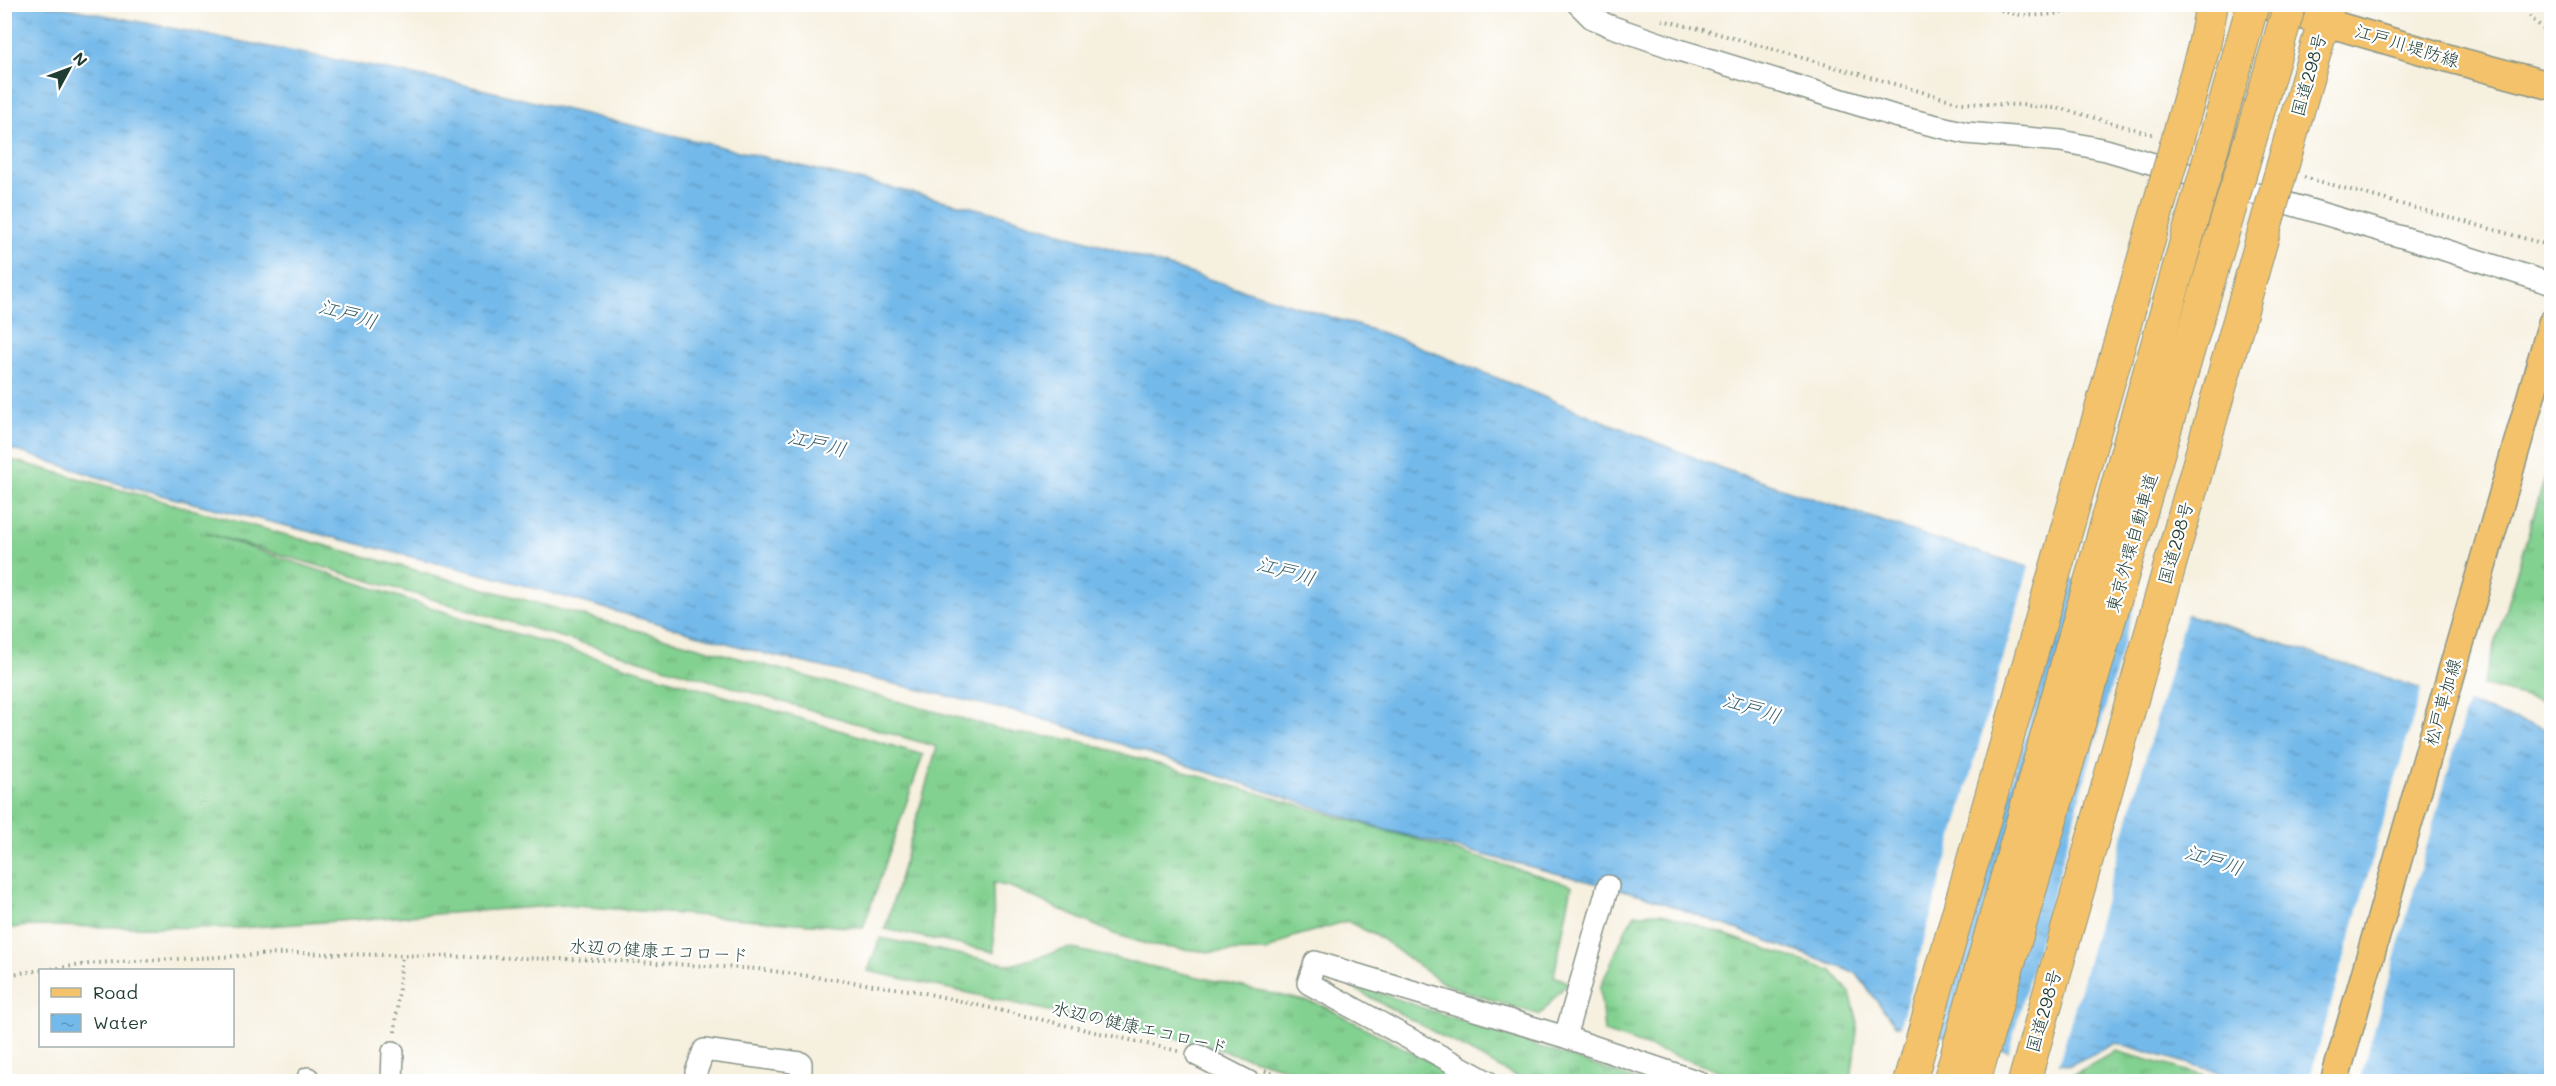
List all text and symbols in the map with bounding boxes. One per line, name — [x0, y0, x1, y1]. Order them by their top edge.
street label: 江戸川堤防線 — [2352, 18, 2462, 72]
street label: 国道298号 — [2285, 30, 2331, 119]
north arrow — [39, 39, 99, 99]
text: N — [69, 47, 93, 70]
water label: 江戸川 — [316, 292, 381, 334]
water label: 江戸川 — [785, 422, 849, 462]
street label: 東京外環自動車道 — [2100, 470, 2162, 615]
street label: 国道298号 — [2152, 498, 2198, 587]
water label: 江戸川 — [1254, 549, 1319, 591]
street label: 松戸草加線 — [2418, 655, 2466, 748]
water label: 江戸川 — [1720, 685, 1785, 729]
water label: 江戸川 — [2182, 837, 2247, 881]
street label: 水辺の健康エコロード — [569, 933, 750, 967]
street label: 国道298号 — [2020, 966, 2066, 1055]
legend — [39, 969, 234, 1047]
text: Road — [93, 980, 138, 1004]
street label: 水辺の健康エコロード — [1050, 995, 1231, 1059]
text: Water — [93, 1010, 148, 1034]

